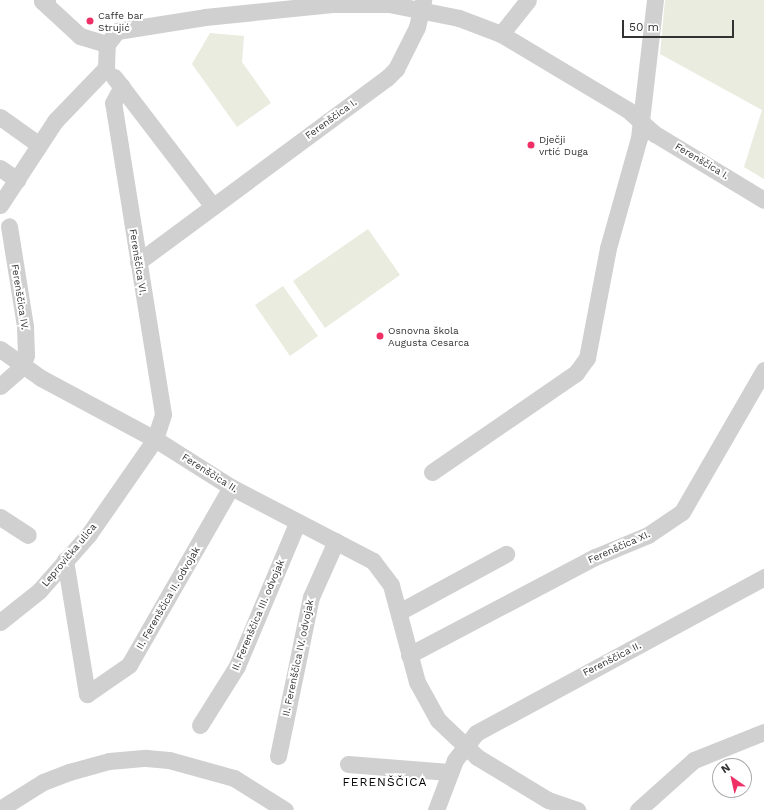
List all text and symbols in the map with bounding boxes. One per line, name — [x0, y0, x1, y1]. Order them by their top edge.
place label: Caffe bar Strujić — [98, 9, 143, 32]
scale bar — [624, 12, 736, 38]
marker: Caffe bar Strujić — [85, 16, 95, 26]
text: 50 m — [629, 20, 659, 34]
street label: Ferenščica I. — [303, 96, 359, 142]
place label: Dječji vrtić Duga — [539, 133, 588, 156]
marker: Dječji vrtić Duga — [526, 140, 536, 150]
street label: Ferenščica I. — [673, 140, 731, 182]
street label: Ferenščica VI. — [127, 228, 149, 296]
street label: Ferenščica IV. — [9, 263, 31, 331]
place label: Osnovna škola Augusta Cesarca — [388, 324, 469, 348]
marker: Osnovna škola Augusta Cesarca — [375, 331, 385, 341]
street label: Ferenščica II. — [180, 451, 240, 495]
street label: Leprovička ulica — [39, 521, 99, 589]
street label: Ferenščica XI. — [586, 528, 652, 566]
street label: II. Ferenščica II. odvojak — [134, 544, 202, 652]
street label: II. Ferenščica III. odvojak — [229, 558, 287, 672]
street label: II. Ferenščica IV. odvojak — [280, 598, 316, 718]
street label: Ferenščica II. — [581, 639, 643, 679]
north arrow — [712, 758, 752, 798]
text: N — [719, 761, 733, 776]
district label: FERENŠČICA — [342, 776, 428, 790]

